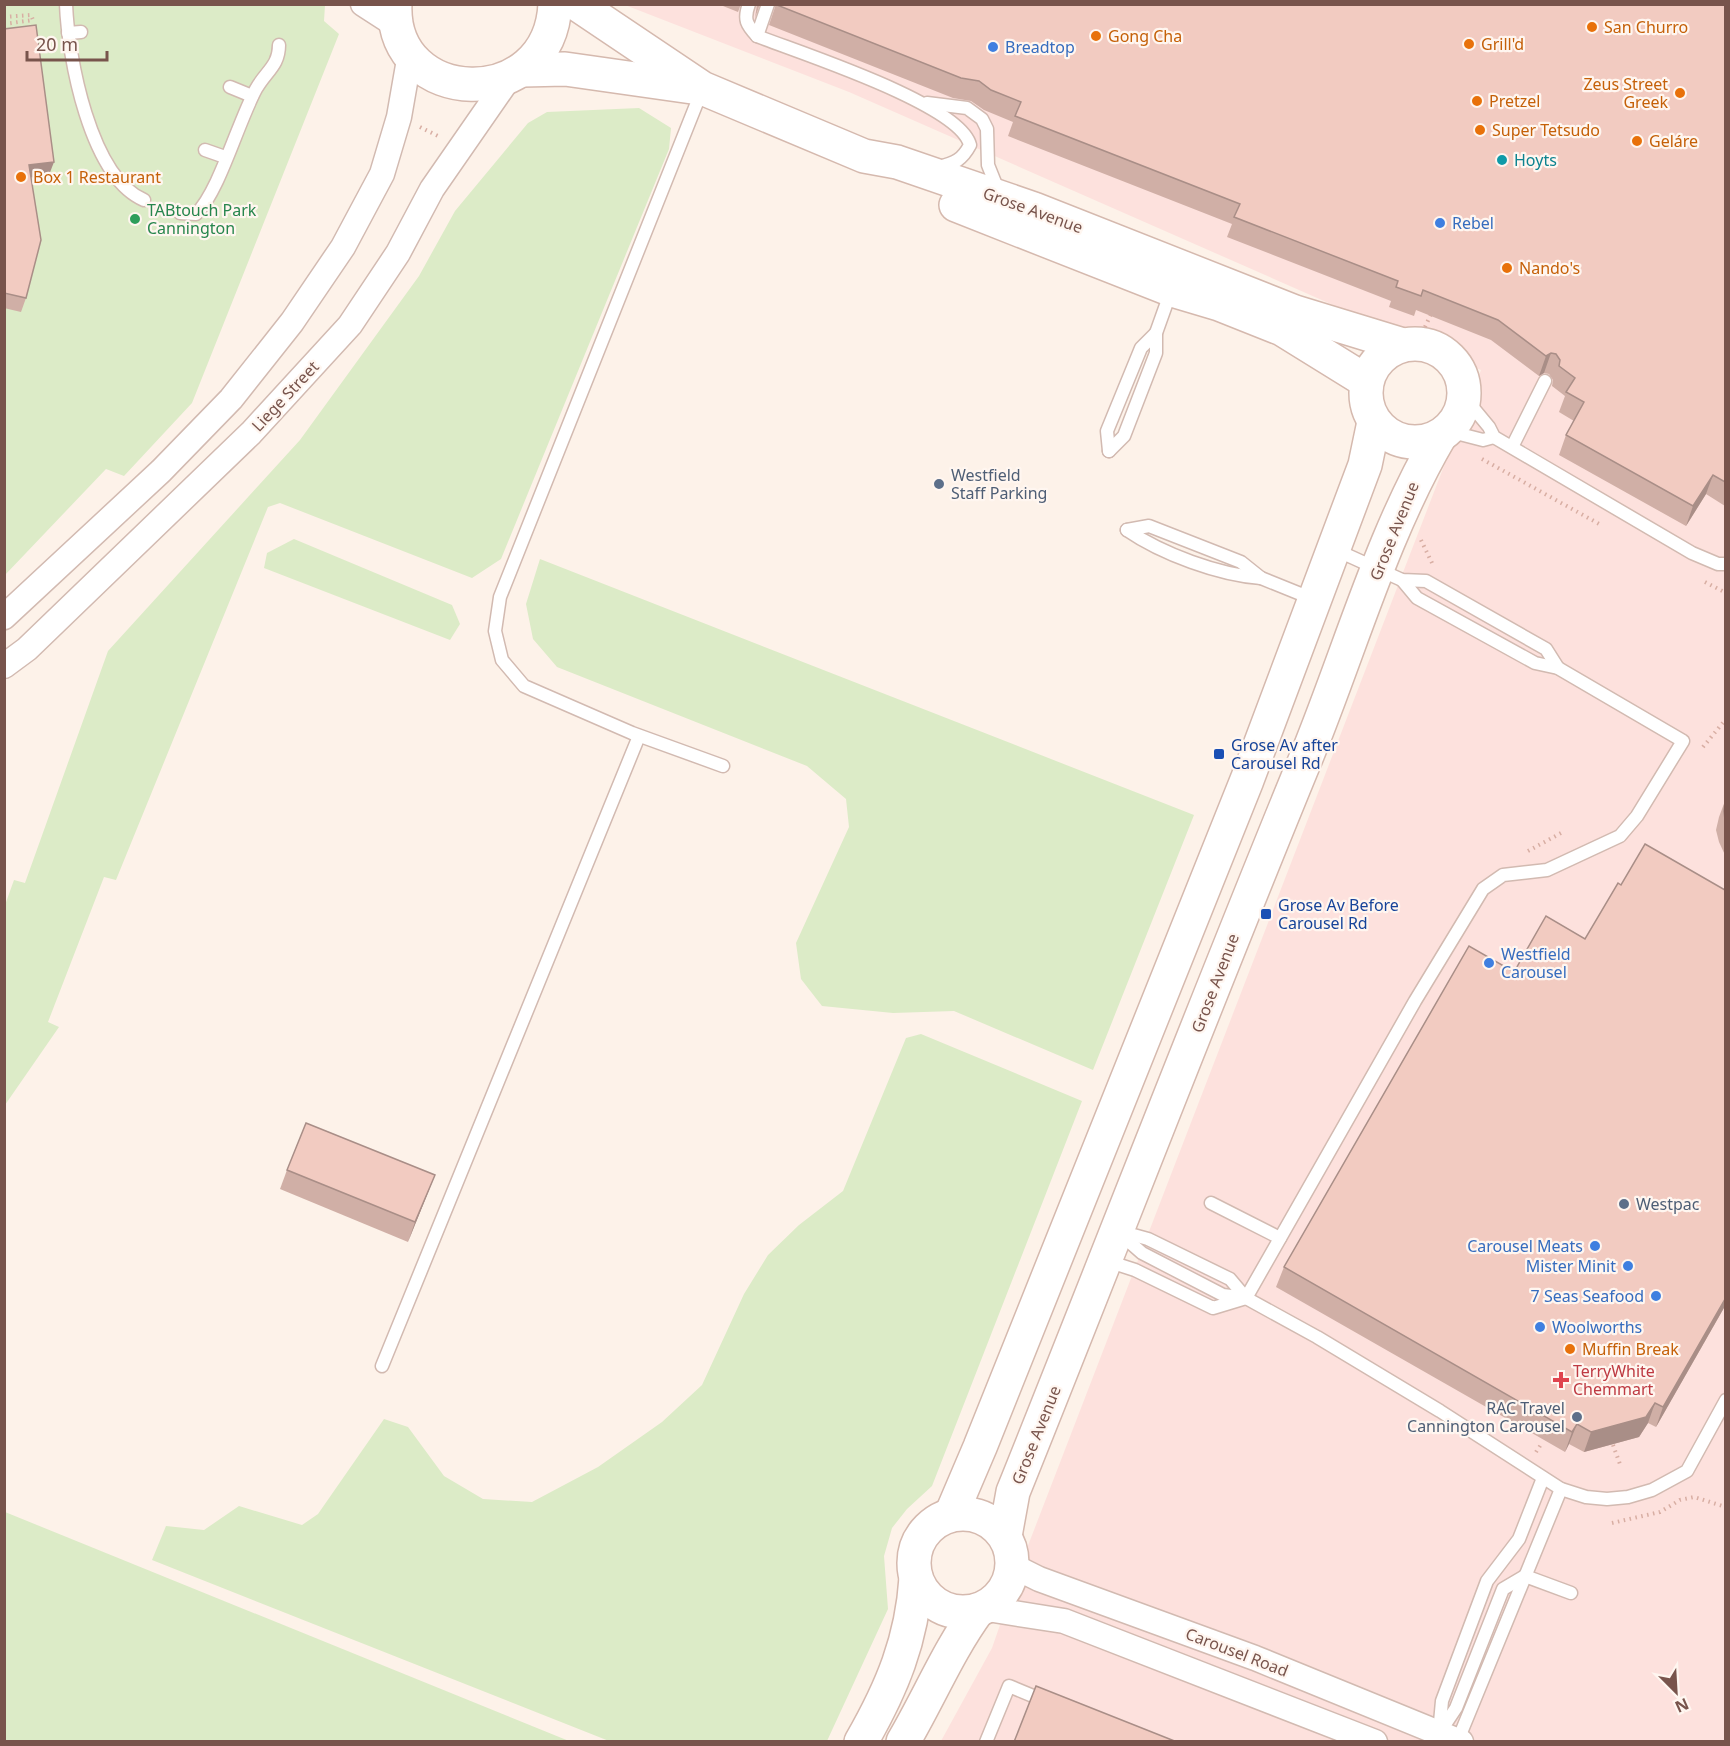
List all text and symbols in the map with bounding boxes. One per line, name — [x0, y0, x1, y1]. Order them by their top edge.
place label: San Churro — [1604, 16, 1688, 38]
marker: San Churro — [1585, 20, 1599, 34]
scale bar — [27, 24, 106, 62]
place label: Gong Cha — [1108, 25, 1182, 47]
marker: Gong Cha — [1089, 29, 1103, 43]
text: 20 m — [36, 32, 78, 56]
place label: Grill'd — [1481, 33, 1524, 55]
place label: Breadtop — [1005, 36, 1075, 58]
marker: Grill'd — [1462, 37, 1476, 51]
marker: Breadtop — [986, 40, 1000, 54]
place label: Zeus Street Greek — [1583, 73, 1668, 113]
marker: Zeus Street Greek — [1673, 86, 1687, 100]
place label: Pretzel — [1489, 90, 1540, 112]
marker: Pretzel — [1470, 94, 1484, 108]
place label: Super Tetsudo — [1492, 119, 1600, 141]
marker: Super Tetsudo — [1473, 123, 1487, 137]
place label: Geláre — [1649, 130, 1698, 152]
marker: Geláre — [1630, 134, 1644, 148]
place label: Hoyts — [1514, 149, 1557, 171]
marker: Hoyts — [1495, 153, 1509, 167]
place label: Box 1 Restaurant — [33, 166, 161, 188]
marker: Box 1 Restaurant — [14, 170, 28, 184]
street label: Grose Avenue — [980, 182, 1086, 238]
place label: TABtouch Park Cannington — [147, 199, 257, 239]
marker: TABtouch Park Cannington — [128, 212, 142, 226]
place label: Rebel — [1452, 212, 1494, 234]
marker: Rebel — [1433, 216, 1447, 230]
place label: Nando's — [1519, 257, 1580, 279]
marker: Nando's — [1500, 261, 1514, 275]
street label: Liege Street — [247, 356, 324, 436]
place label: Westfield Staff Parking — [951, 464, 1047, 504]
marker: Westfield Staff Parking — [932, 477, 946, 491]
street label: Grose Avenue — [1364, 478, 1424, 584]
place label: Grose Av after Carousel Rd — [1231, 734, 1338, 774]
marker: Grose Av after Carousel Rd — [1212, 747, 1226, 761]
place label: Grose Av Before Carousel Rd — [1278, 894, 1399, 934]
marker: Grose Av Before Carousel Rd — [1259, 907, 1273, 921]
street label: Grose Avenue — [1186, 930, 1244, 1036]
place label: Westfield Carousel — [1501, 943, 1571, 983]
marker: Westfield Carousel — [1482, 956, 1496, 970]
place label: Westpac — [1636, 1193, 1700, 1215]
marker: Westpac — [1617, 1197, 1631, 1211]
place label: Carousel Meats — [1467, 1235, 1583, 1257]
marker: Carousel Meats — [1588, 1239, 1602, 1253]
place label: Mister Minit — [1526, 1255, 1616, 1277]
marker: Mister Minit — [1621, 1259, 1635, 1273]
place label: 7 Seas Seafood — [1531, 1285, 1644, 1307]
marker: 7 Seas Seafood — [1649, 1289, 1663, 1303]
place label: Woolworths — [1552, 1316, 1642, 1338]
marker: Woolworths — [1533, 1320, 1547, 1334]
place label: Muffin Break — [1582, 1338, 1679, 1360]
marker: Muffin Break — [1563, 1342, 1577, 1356]
place label: TerryWhite Chemmart — [1573, 1360, 1655, 1400]
marker: TerryWhite Chemmart — [1554, 1373, 1568, 1387]
street label: Grose Avenue — [1006, 1382, 1066, 1488]
place label: RAC Travel Cannington Carousel — [1407, 1397, 1565, 1437]
marker: RAC Travel Cannington Carousel — [1570, 1410, 1584, 1424]
street label: Carousel Road — [1182, 1622, 1292, 1682]
north arrow — [1646, 1662, 1706, 1722]
text: N — [1672, 1693, 1693, 1718]

